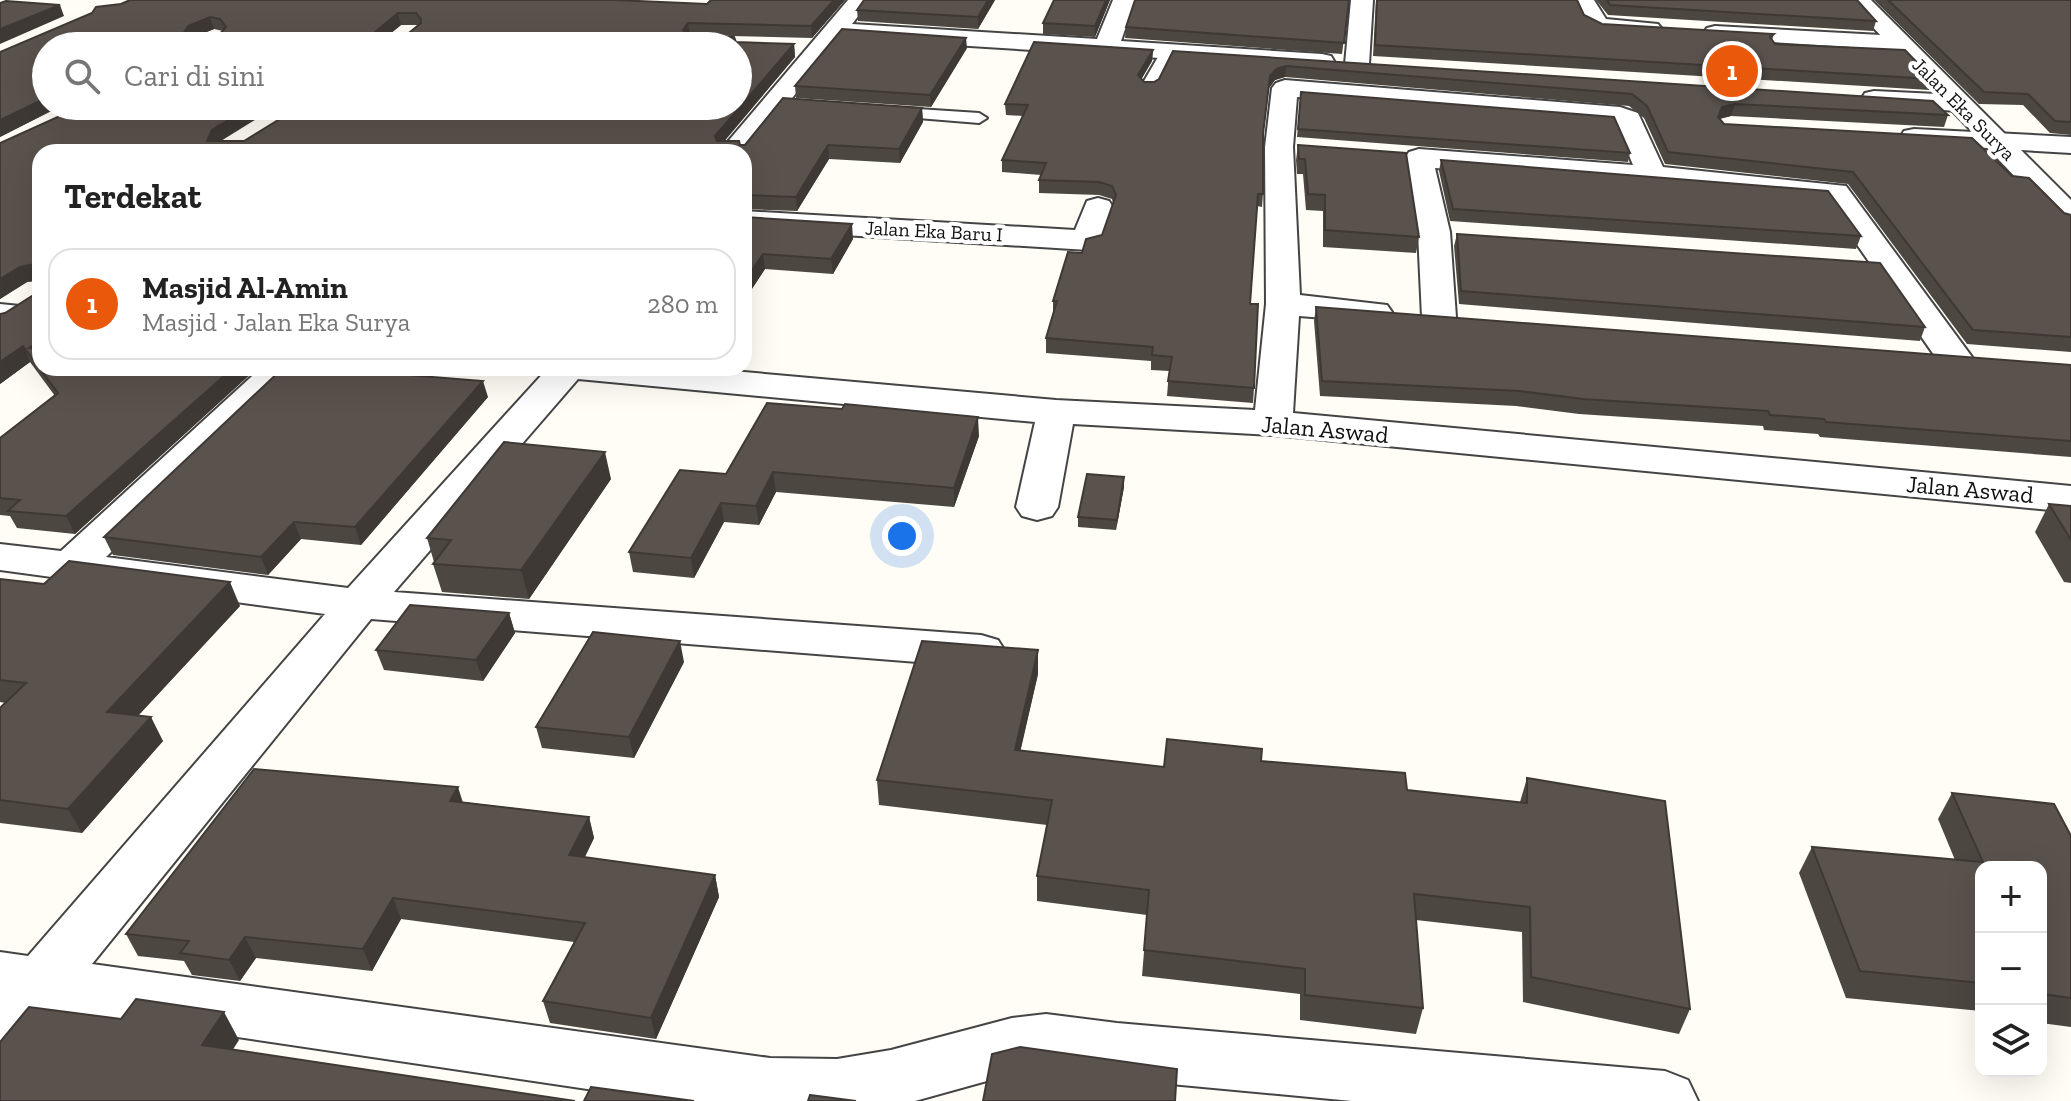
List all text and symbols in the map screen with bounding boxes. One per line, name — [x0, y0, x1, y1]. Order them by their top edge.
search box — [32, 32, 752, 120]
pin: 1 — [1706, 41, 1758, 101]
street label: Jalan Eka Surya — [1908, 53, 2021, 166]
icon: search — [60, 54, 104, 98]
text: Cari di sini — [124, 58, 265, 94]
text: Terdekat — [64, 176, 201, 217]
street label: Jalan Eka Baru I — [865, 215, 1003, 247]
text: Masjid Al-Amin — [142, 270, 348, 306]
text: 1 — [87, 288, 97, 320]
text: 280 m — [647, 288, 718, 320]
text: Masjid · Jalan Eka Surya — [142, 306, 410, 338]
street label: Jalan Aswad — [1260, 409, 1390, 449]
street label: Jalan Aswad — [1905, 469, 2035, 509]
your location — [882, 516, 922, 556]
map controls — [1975, 861, 2047, 1077]
button: + — [1975, 861, 2047, 933]
button: − — [1975, 933, 2047, 1005]
button: layers — [1975, 1005, 2047, 1077]

